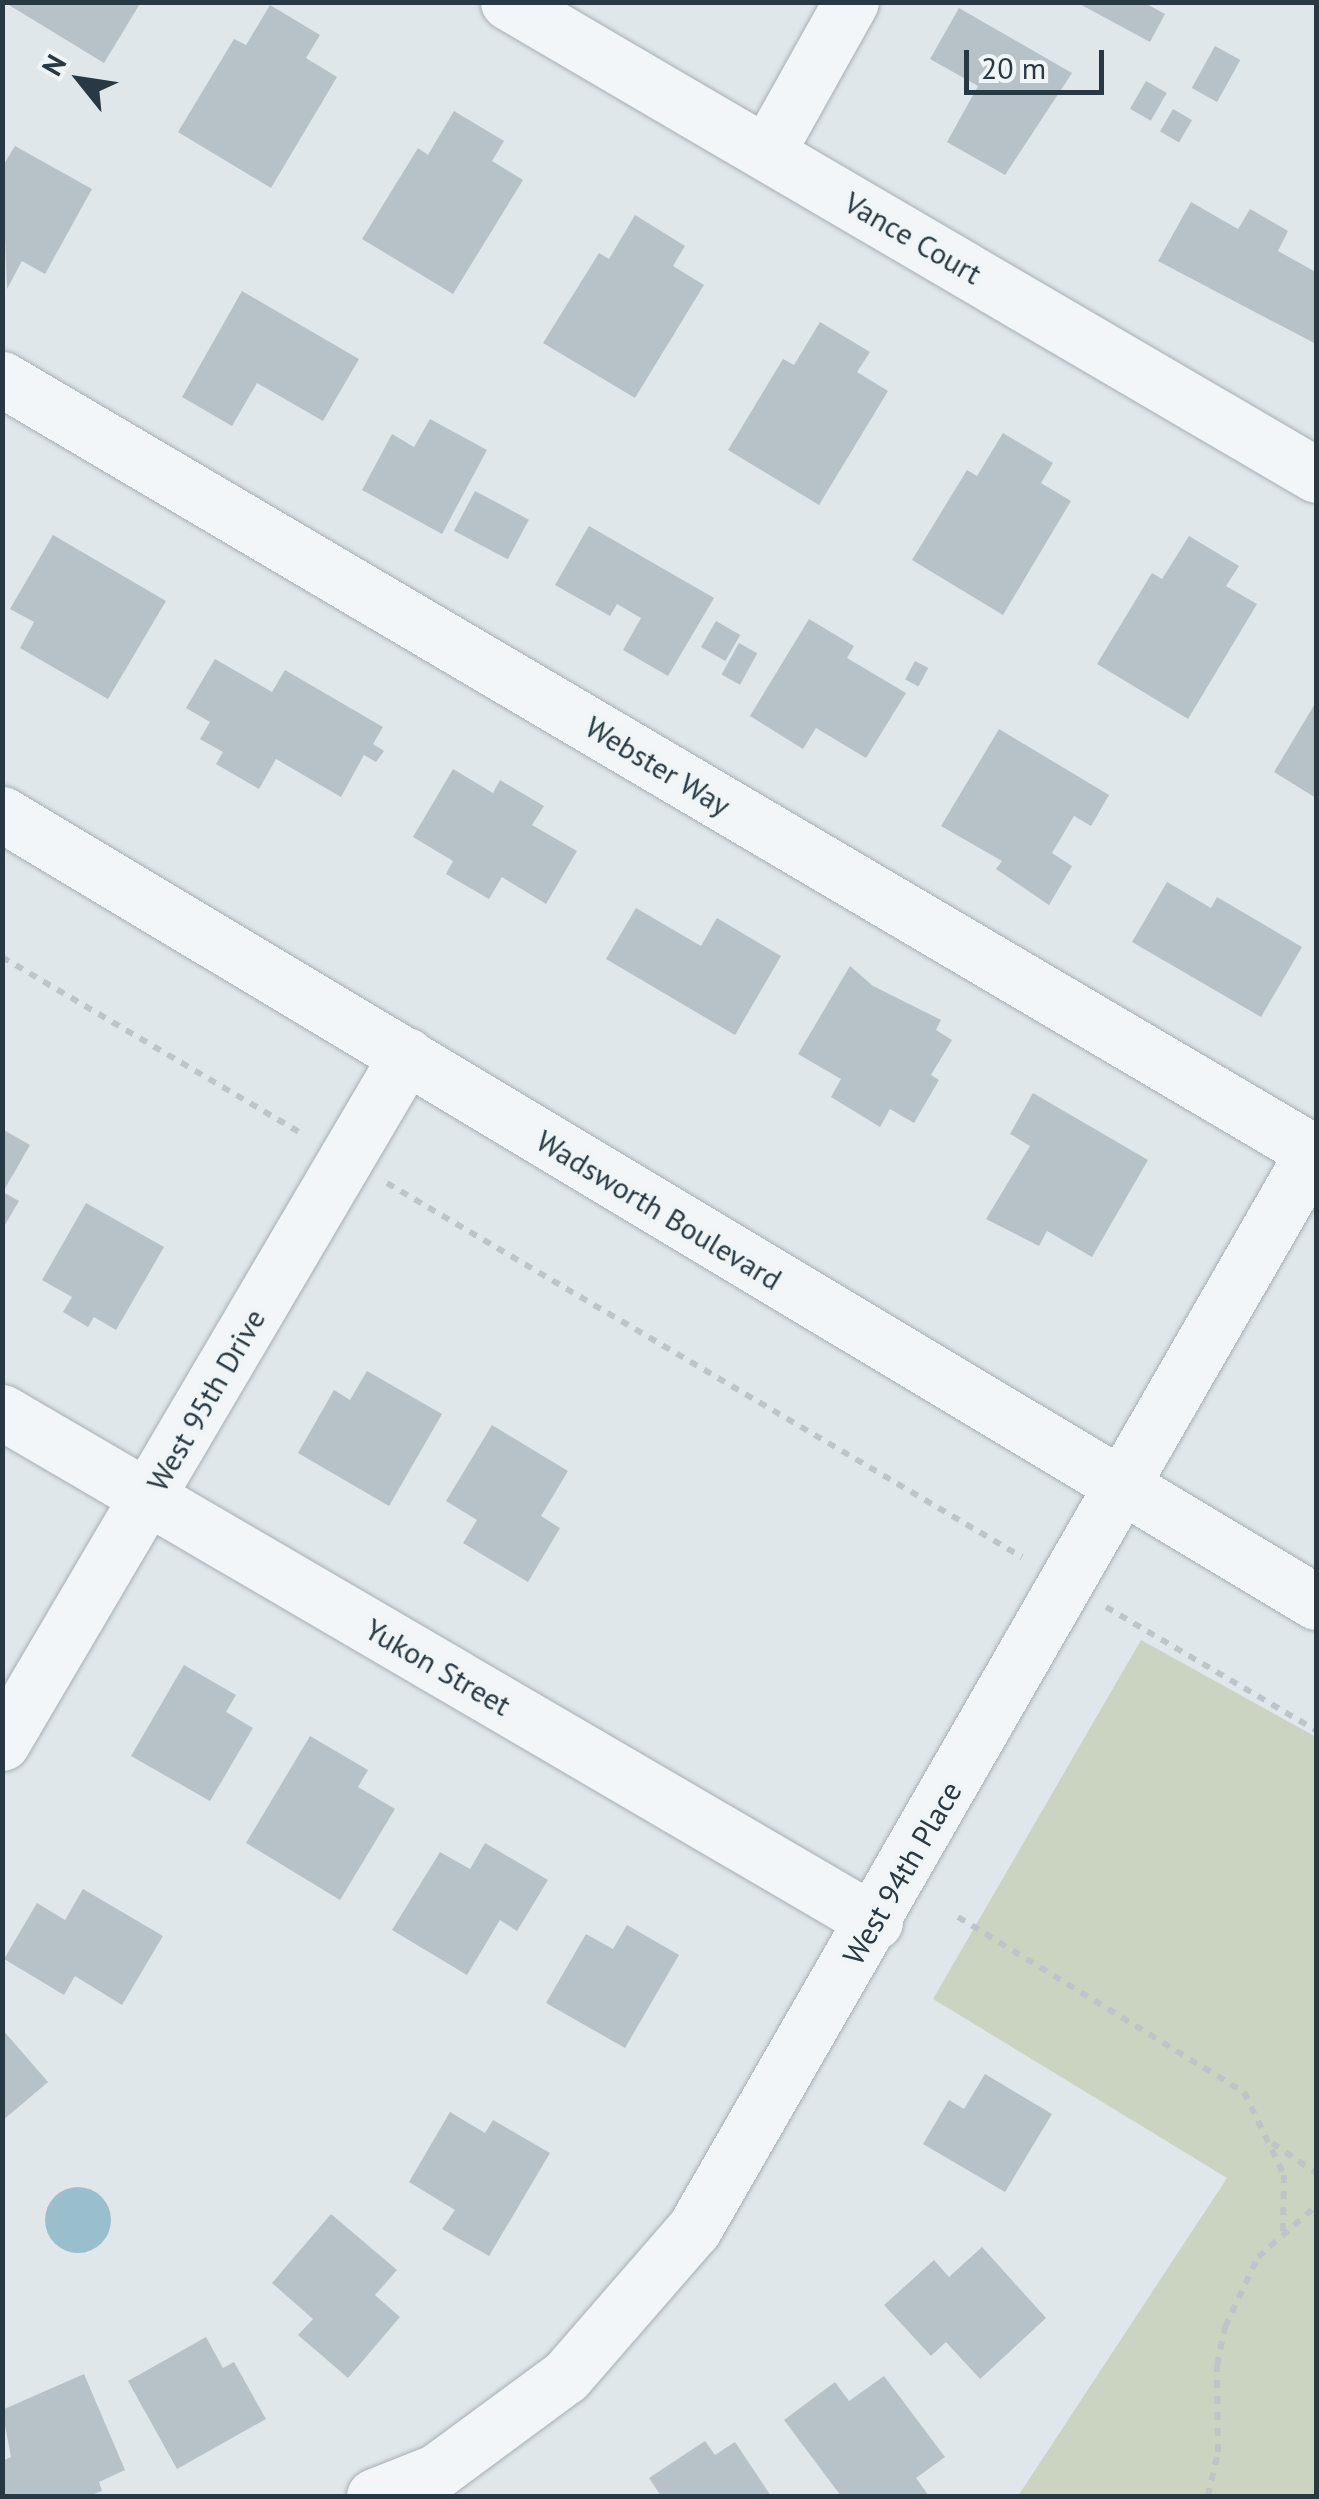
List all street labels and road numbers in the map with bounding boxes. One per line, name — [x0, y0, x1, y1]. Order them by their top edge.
street label: Vance Court — [838, 184, 988, 292]
street label: Webster Way — [579, 708, 737, 824]
street label: Wadsworth Boulevard — [530, 1123, 788, 1297]
street label: West 95th Drive — [139, 1303, 273, 1497]
street label: Yukon Street — [359, 1611, 517, 1723]
street label: West 94th Place — [835, 1775, 969, 1971]

